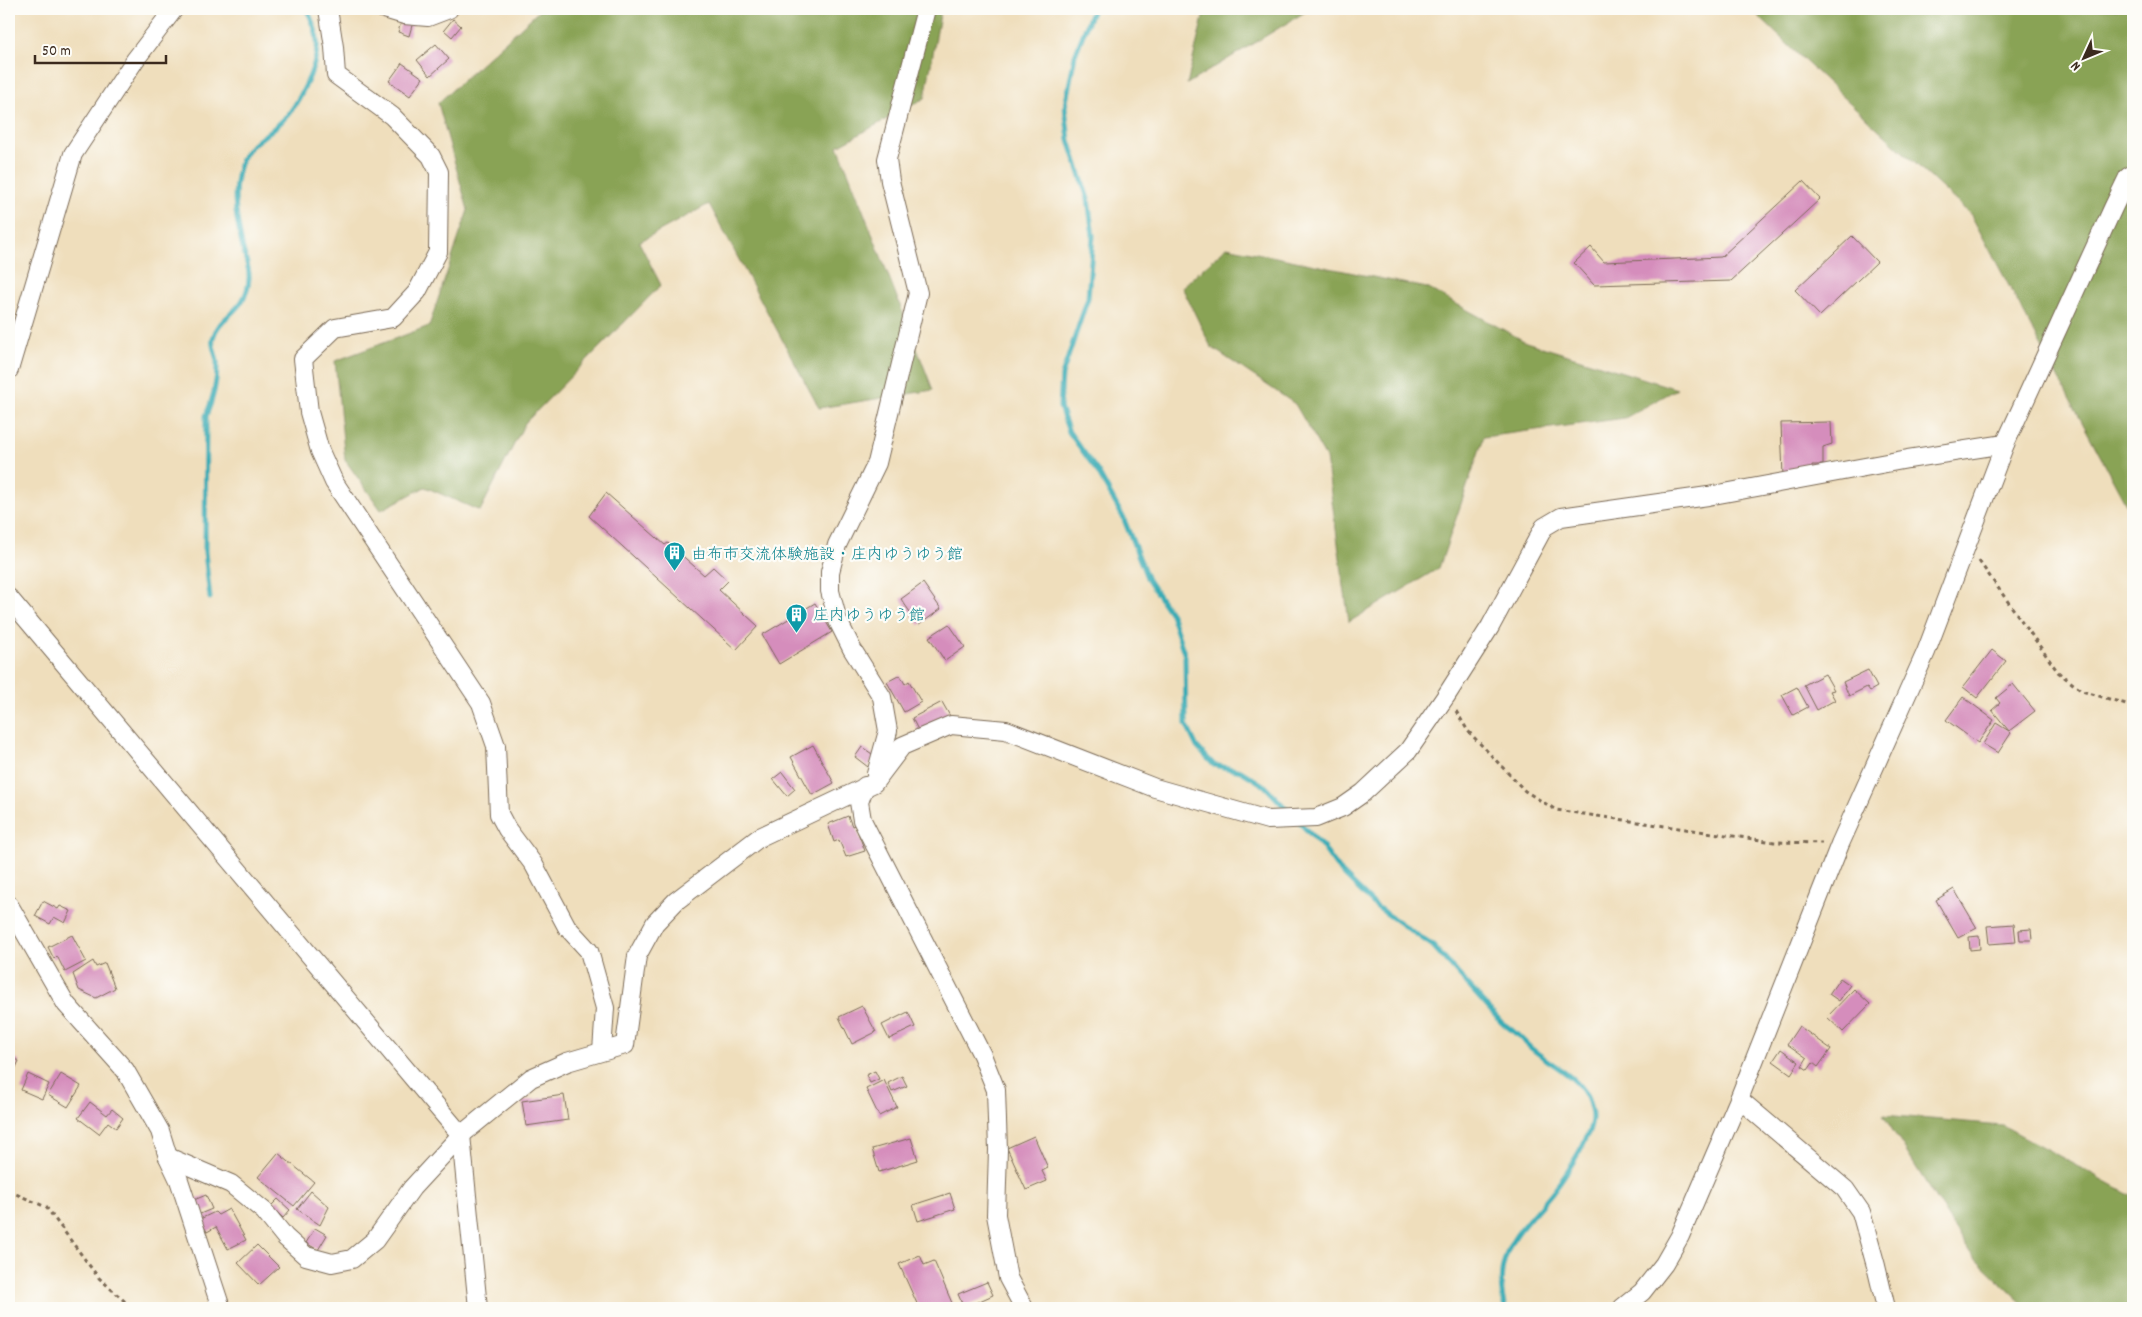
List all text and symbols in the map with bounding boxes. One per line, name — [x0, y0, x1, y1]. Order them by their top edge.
scale bar — [35, 32, 166, 64]
north arrow — [2060, 32, 2110, 82]
text: 50 m — [42, 41, 71, 63]
text: N — [2066, 56, 2086, 75]
building icon: 由布市交流体験施設・庄内ゆうゆう館 — [663, 541, 687, 572]
place label: 由布市交流体験施設・庄内ゆうゆう館 — [691, 544, 963, 567]
building icon: 庄内ゆうゆう館 — [785, 602, 809, 633]
place label: 庄内ゆうゆう館 — [813, 605, 925, 628]

